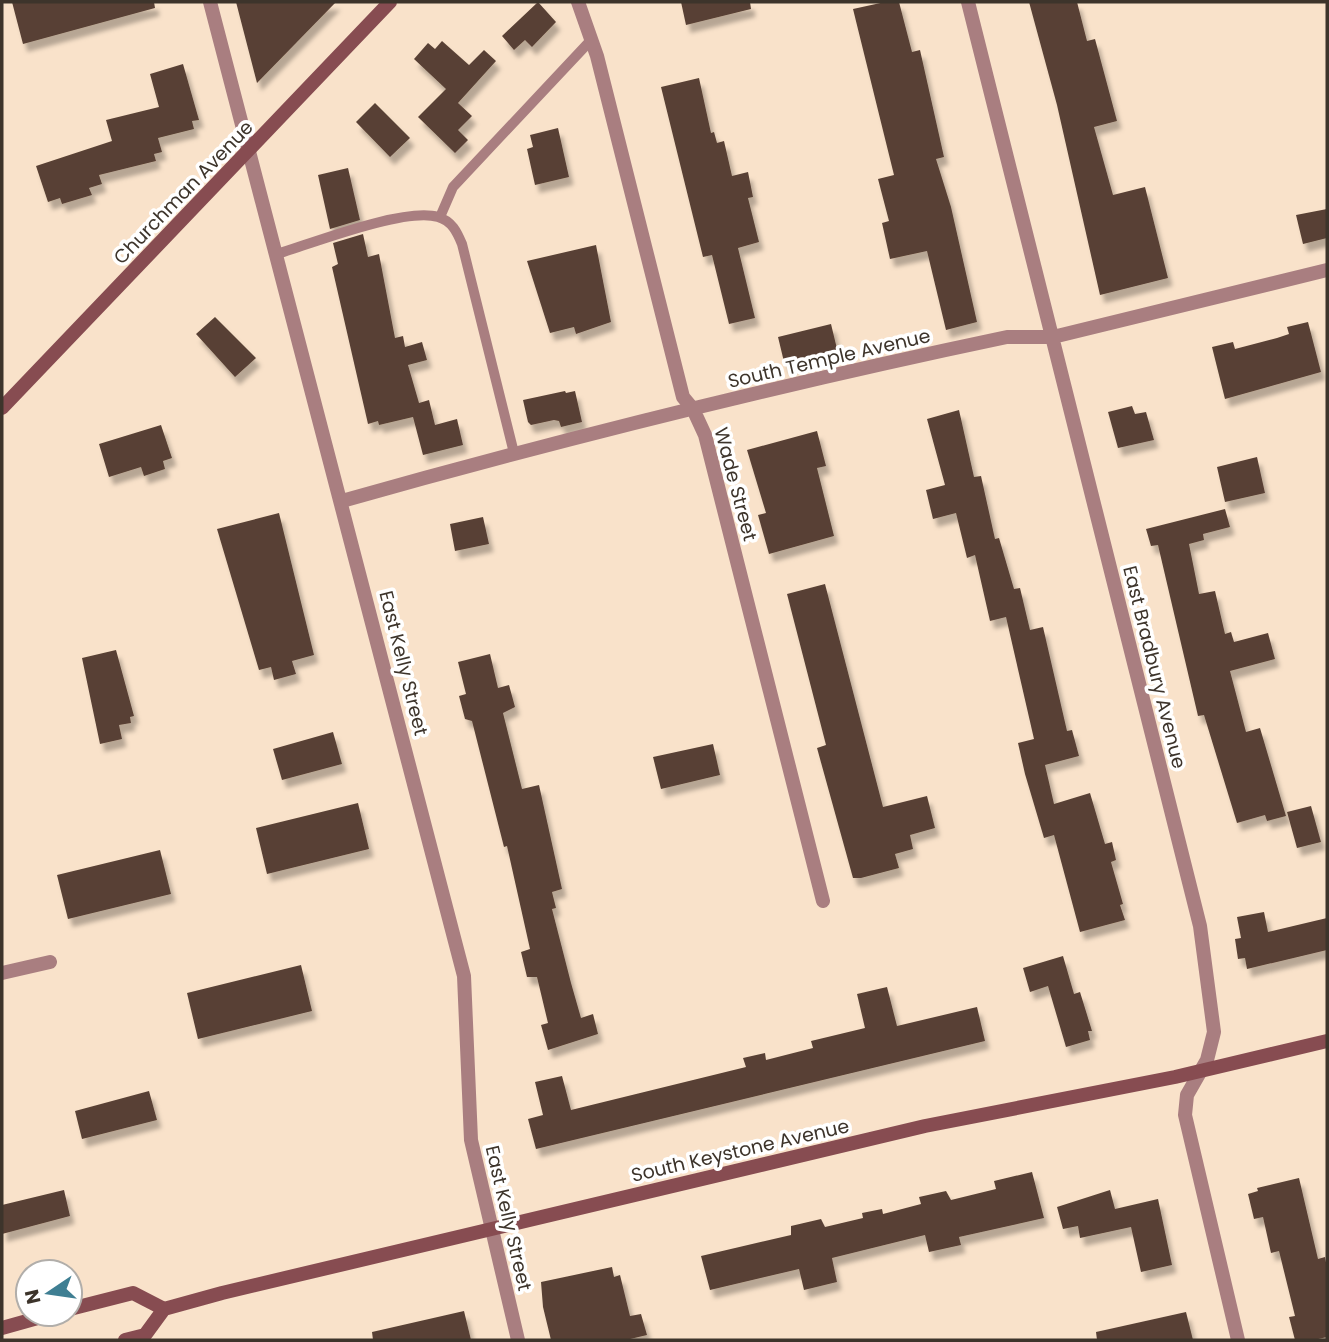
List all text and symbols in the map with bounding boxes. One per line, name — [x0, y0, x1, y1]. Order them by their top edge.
street label: Churchman Avenue — [107, 114, 259, 270]
street label: South Temple Avenue — [725, 322, 933, 395]
street label: Wade Street — [707, 424, 764, 544]
street label: East Bradbury Avenue — [1116, 563, 1193, 771]
street label: East Kelly Street — [372, 588, 435, 738]
street label: South Keystone Avenue — [629, 1112, 852, 1189]
street label: East Kelly Street — [479, 1143, 538, 1294]
north arrow — [14, 1258, 84, 1328]
text: N — [18, 1287, 48, 1307]

